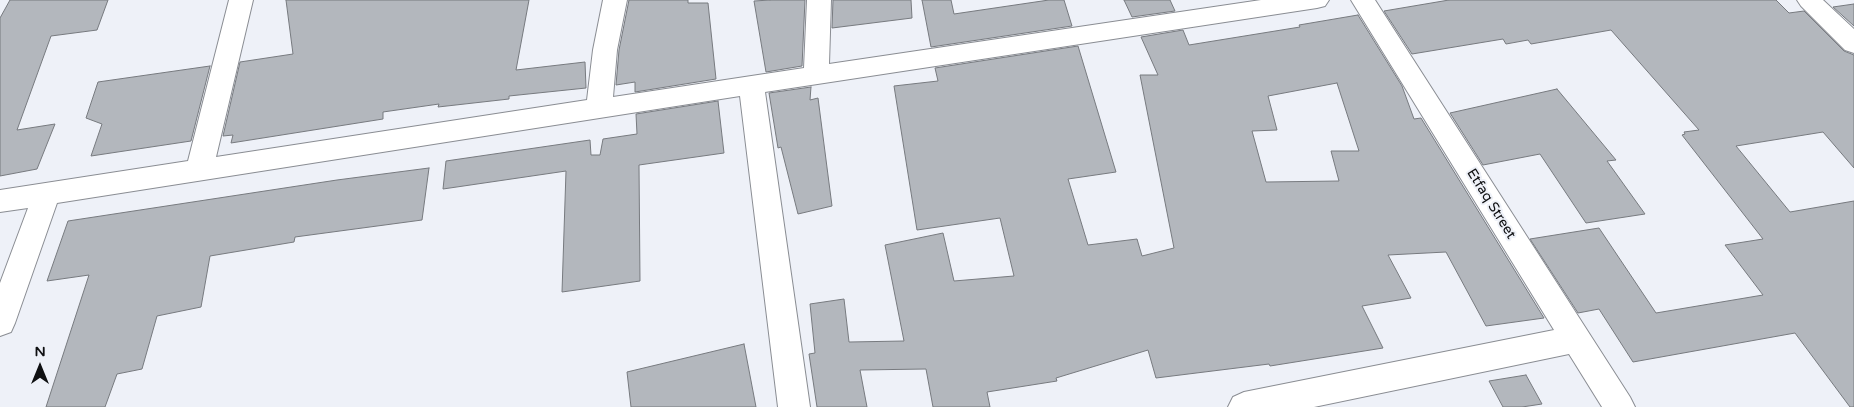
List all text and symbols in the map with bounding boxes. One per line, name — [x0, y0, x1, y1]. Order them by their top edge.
street label: Etfaq Street — [1463, 166, 1519, 242]
north arrow — [15, 342, 65, 392]
text: N — [34, 343, 46, 360]

